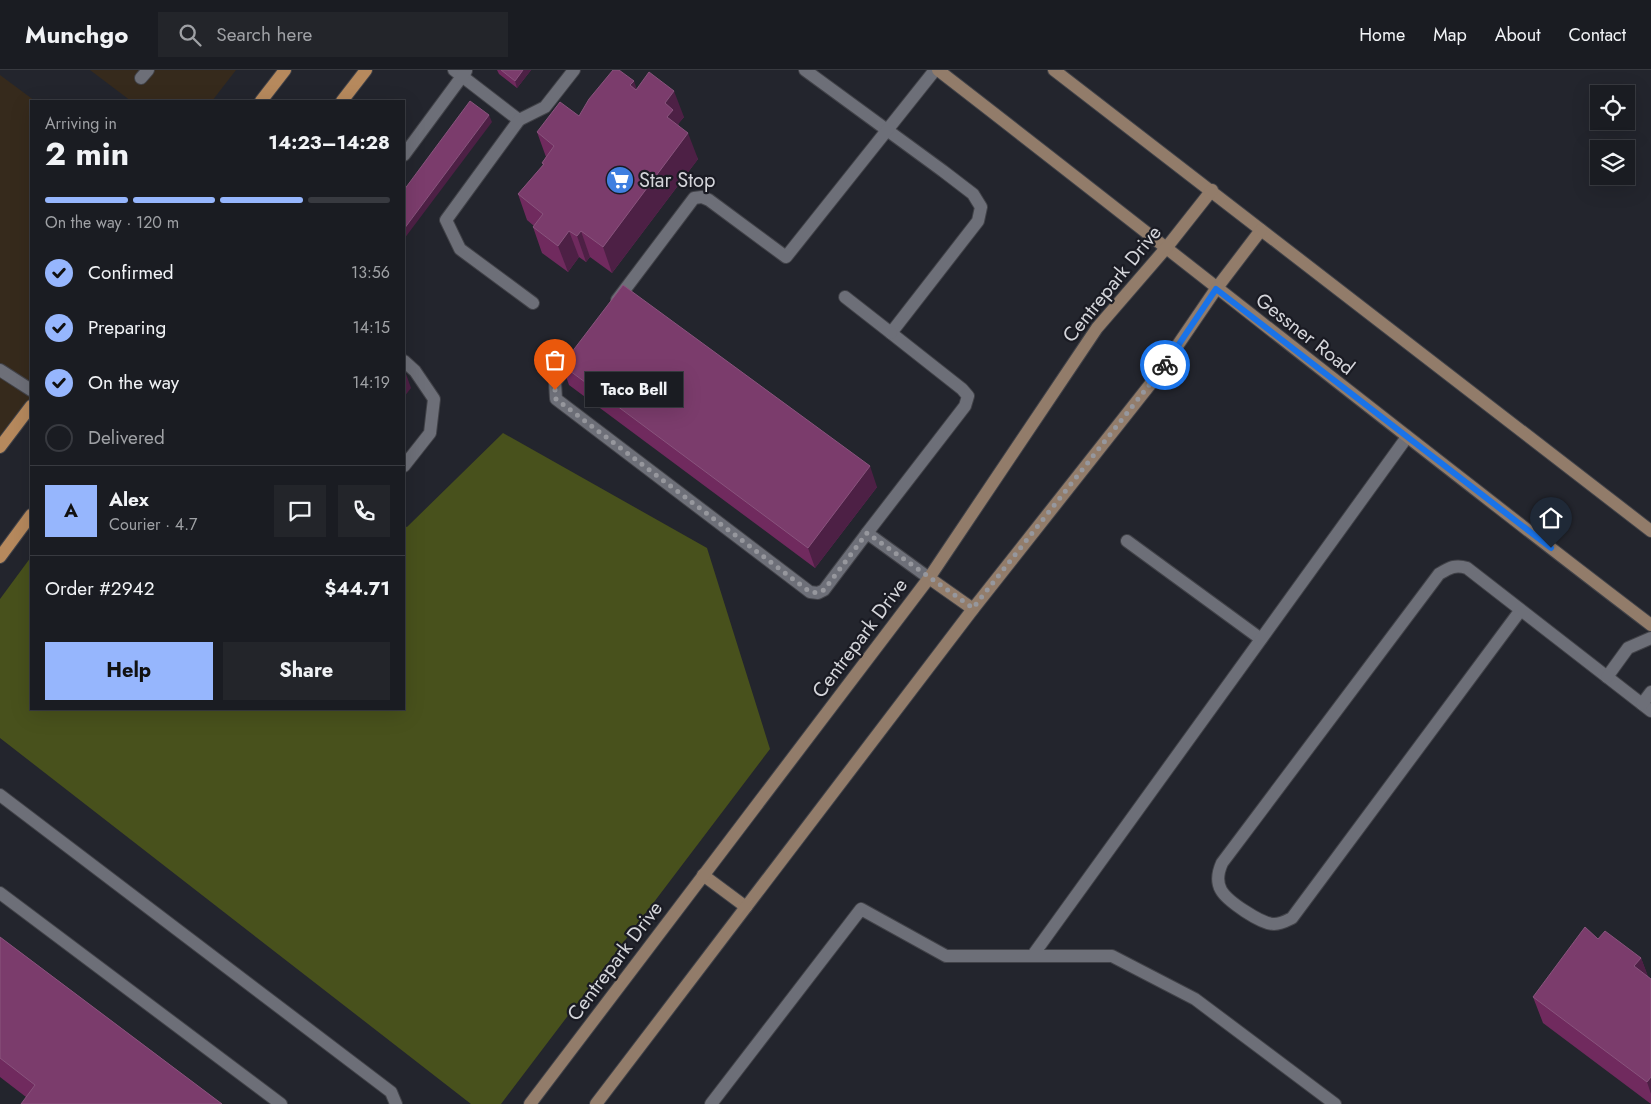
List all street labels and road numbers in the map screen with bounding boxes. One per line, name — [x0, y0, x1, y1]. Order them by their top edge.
street label: Centrepark Drive — [1056, 219, 1168, 349]
street label: Gessner Road — [1249, 286, 1361, 382]
street label: Centrepark Drive — [805, 572, 915, 704]
street label: Centrepark Drive — [560, 895, 670, 1027]

